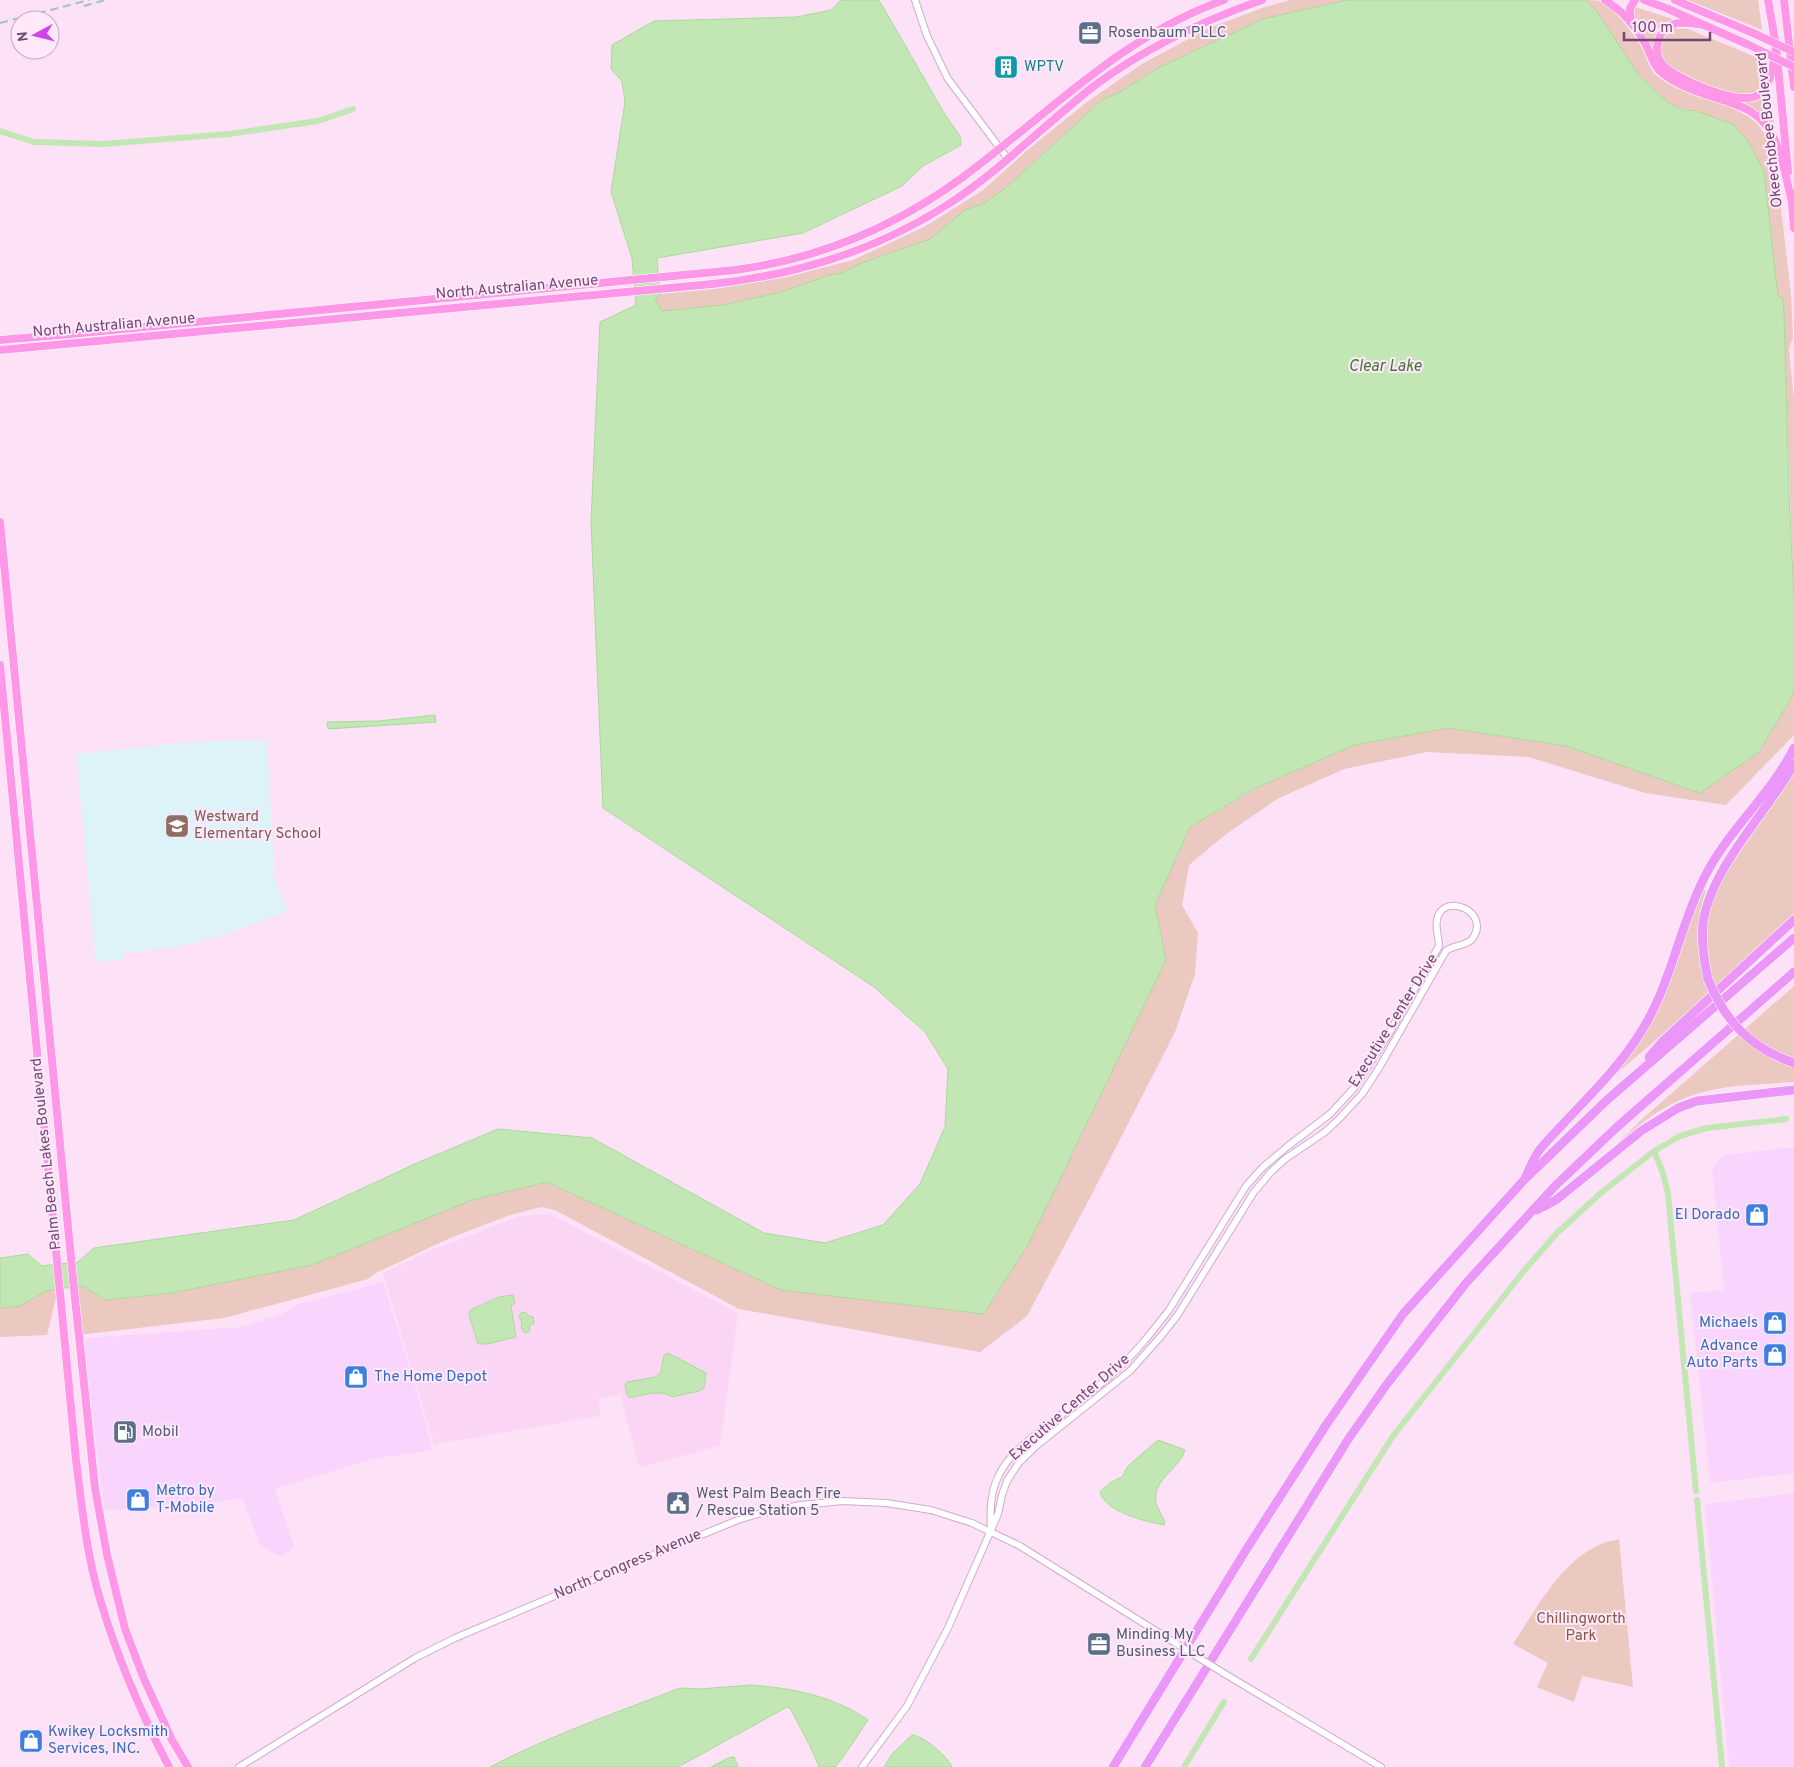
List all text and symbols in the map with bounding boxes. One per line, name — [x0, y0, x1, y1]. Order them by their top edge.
north arrow — [10, 10, 60, 60]
scale bar — [1624, 10, 1710, 42]
text: 100 m — [1632, 19, 1673, 38]
office icon: Rosenbaum PLLC — [1077, 20, 1103, 46]
place label: Rosenbaum PLLC — [1108, 24, 1226, 43]
text: N — [15, 30, 33, 42]
street label: Okeechobee Boulevard — [1752, 51, 1788, 209]
building icon: WPTV — [993, 54, 1019, 80]
place label: WPTV — [1024, 58, 1064, 77]
street label: North Australian Avenue — [435, 271, 599, 305]
street label: North Australian Avenue — [32, 309, 196, 343]
water label: Clear Lake — [1349, 357, 1422, 377]
place label: Westward Elementary School — [194, 808, 321, 844]
school or university icon: Westward Elementary School — [164, 813, 190, 839]
street label: Executive Center Drive — [1345, 951, 1443, 1091]
street label: Palm Beach Lakes Boulevard — [27, 1057, 67, 1251]
shop icon: El Dorado — [1744, 1202, 1770, 1228]
place label: El Dorado — [1675, 1206, 1740, 1225]
shop icon: Michaels — [1762, 1310, 1788, 1336]
place label: Michaels — [1699, 1314, 1758, 1333]
place label: Advance Auto Parts — [1686, 1337, 1758, 1373]
shop icon: Advance Auto Parts — [1762, 1342, 1788, 1368]
street label: Executive Center Drive — [1006, 1350, 1134, 1466]
shop icon: The Home Depot — [343, 1364, 369, 1390]
place label: The Home Depot — [374, 1368, 487, 1387]
fuel station icon: Mobil — [112, 1419, 138, 1445]
place label: Mobil — [142, 1423, 179, 1442]
place label: Metro by T-Mobile — [156, 1482, 215, 1518]
place label: West Palm Beach Fire / Rescue Station 5 — [695, 1485, 841, 1521]
shop icon: Metro by T-Mobile — [125, 1487, 151, 1513]
public building icon: West Palm Beach Fire / Rescue Station 5 — [665, 1490, 691, 1516]
street label: North Congress Avenue — [551, 1525, 705, 1605]
park label: Chillingworth Park — [1536, 1610, 1626, 1646]
place label: Minding My Business LLC — [1116, 1626, 1206, 1662]
office icon: Minding My Business LLC — [1086, 1631, 1112, 1657]
place label: Kwikey Locksmith Services, INC. — [48, 1723, 168, 1759]
shop icon: Kwikey Locksmith Services, INC. — [18, 1728, 44, 1754]

